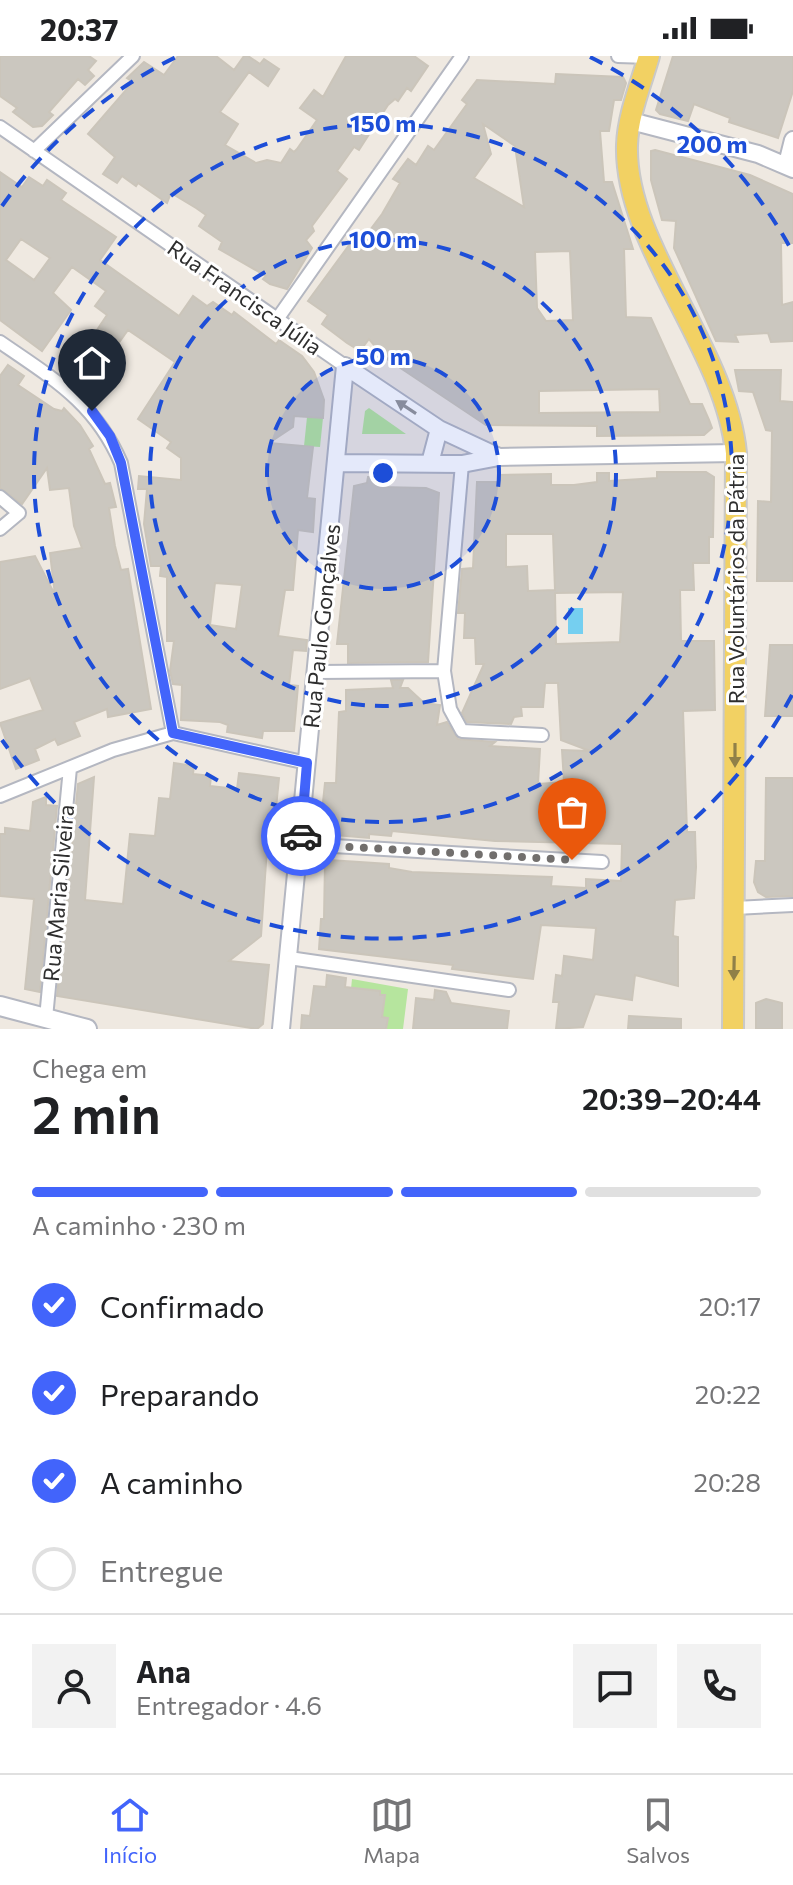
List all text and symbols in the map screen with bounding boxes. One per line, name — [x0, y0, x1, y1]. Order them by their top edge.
text: 20:37 — [40, 10, 118, 47]
text: 150 m — [350, 108, 416, 137]
text: 200 m — [677, 129, 747, 158]
text: 100 m — [349, 224, 417, 253]
street label: Rua Francisca Júlia — [163, 234, 327, 360]
pin — [58, 329, 126, 411]
icon: home — [70, 341, 114, 385]
text: 50 m — [355, 341, 411, 370]
one-way arrow — [395, 399, 416, 414]
street label: Rua Voluntários da Pátria — [722, 454, 749, 704]
centre of rings — [369, 459, 397, 487]
street label: Rua Paulo Gonçalves — [297, 522, 345, 730]
one-way arrow — [729, 743, 741, 768]
pin — [538, 778, 606, 860]
icon: bag — [550, 790, 594, 834]
courier — [261, 796, 341, 876]
street label: Rua Maria Silveira — [37, 803, 79, 983]
icon: car — [279, 814, 323, 858]
one-way arrow — [728, 956, 740, 981]
text: Chega em — [32, 1052, 147, 1083]
text: 20:39–20:44 — [582, 1079, 761, 1116]
text: 2 min — [32, 1081, 161, 1145]
text: A caminho · 230 m — [32, 1209, 246, 1240]
icon: check — [32, 1283, 76, 1327]
text: Confirmado — [100, 1287, 264, 1324]
text: 20:17 — [699, 1290, 761, 1321]
icon: check — [32, 1371, 76, 1415]
text: Preparando — [100, 1375, 259, 1412]
text: 20:22 — [695, 1378, 761, 1409]
icon: check — [32, 1459, 76, 1503]
text: A caminho — [100, 1463, 243, 1500]
text: 20:28 — [693, 1466, 761, 1497]
text: Entregue — [100, 1551, 223, 1588]
button: person — [32, 1644, 116, 1728]
button: chat — [573, 1644, 657, 1728]
button: phone — [677, 1644, 761, 1728]
text: Ana — [136, 1652, 191, 1689]
text: Entregador · 4.6 — [136, 1689, 322, 1720]
tab: Início — [103, 1793, 157, 1868]
tab: Mapa — [363, 1793, 420, 1868]
tab: Salvos — [626, 1793, 690, 1868]

